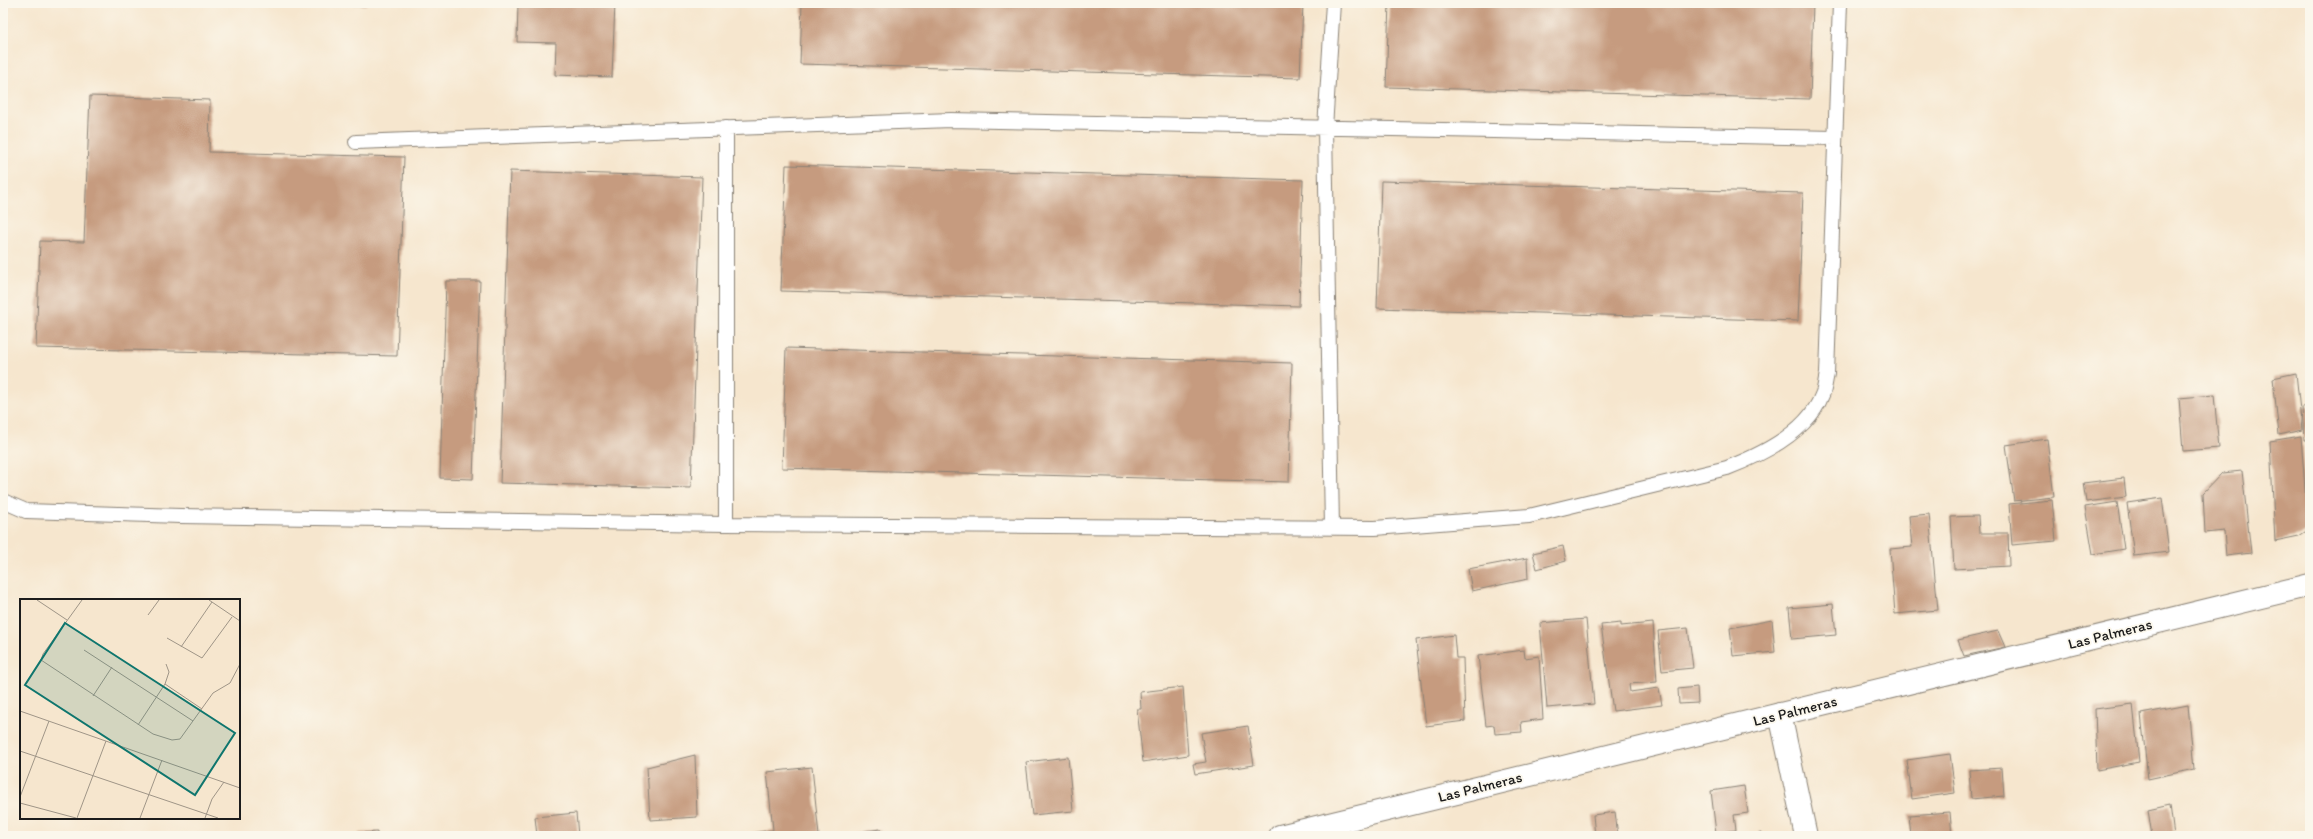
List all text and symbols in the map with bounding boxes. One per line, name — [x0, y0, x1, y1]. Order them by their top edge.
inset map — [20, 599, 240, 819]
street label: Las Palmeras — [2066, 615, 2154, 653]
street label: Las Palmeras — [1751, 692, 1839, 730]
street label: Las Palmeras — [1436, 768, 1524, 806]

